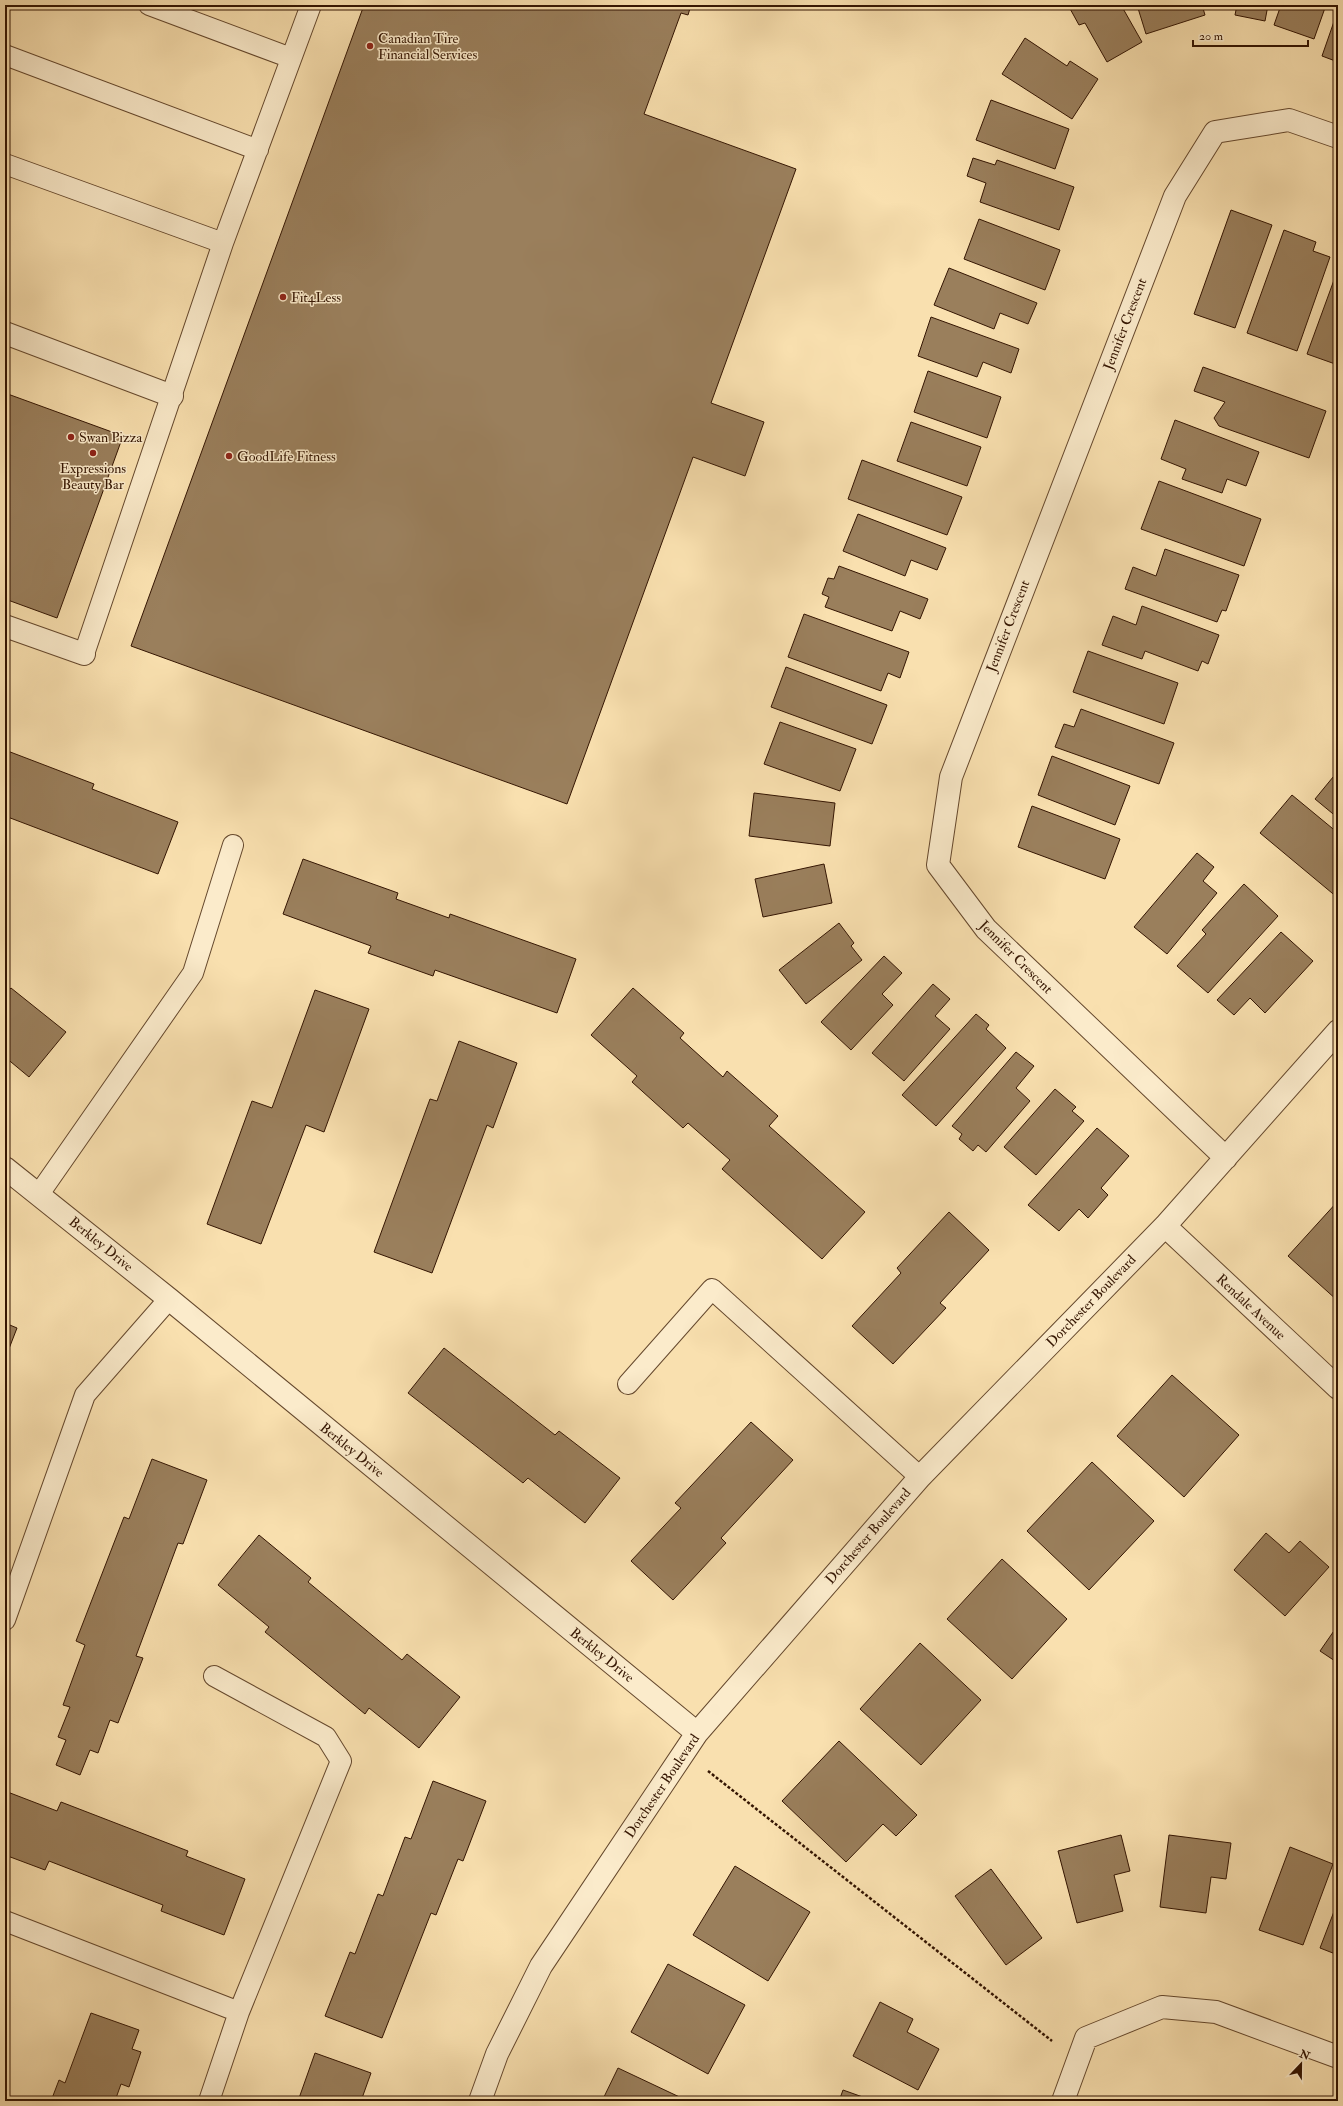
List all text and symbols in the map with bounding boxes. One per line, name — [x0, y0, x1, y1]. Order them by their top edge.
scale bar — [1193, 22, 1308, 48]
text: 20 m — [1199, 29, 1224, 44]
place label: Canadian Tire Financial Services — [378, 30, 477, 63]
marker: Canadian Tire Financial Services — [365, 41, 375, 51]
street label: Jennifer Crescent — [1099, 275, 1150, 373]
place label: Fit4Less — [291, 289, 341, 306]
marker: Fit4Less — [278, 292, 288, 302]
place label: Swan Pizza — [79, 429, 143, 446]
marker: Swan Pizza — [66, 432, 76, 442]
marker: Expressions Beauty Bar — [88, 448, 98, 458]
place label: GoodLife Fitness — [237, 448, 336, 465]
marker: GoodLife Fitness — [224, 451, 234, 461]
place label: Expressions Beauty Bar — [60, 460, 126, 494]
street label: Jennifer Crescent — [982, 577, 1033, 675]
street label: Jennifer Crescent — [975, 916, 1057, 998]
street label: Berkley Drive — [65, 1213, 137, 1276]
street label: Dorchester Boulevard — [1043, 1251, 1139, 1351]
street label: Rendale Avenue — [1213, 1271, 1289, 1343]
street label: Berkley Drive — [316, 1419, 388, 1482]
street label: Dorchester Boulevard — [822, 1484, 914, 1588]
street label: Berkley Drive — [566, 1624, 638, 1687]
street label: Dorchester Boulevard — [621, 1731, 703, 1841]
north arrow — [1281, 2044, 1321, 2084]
text: N — [1297, 2047, 1313, 2063]

